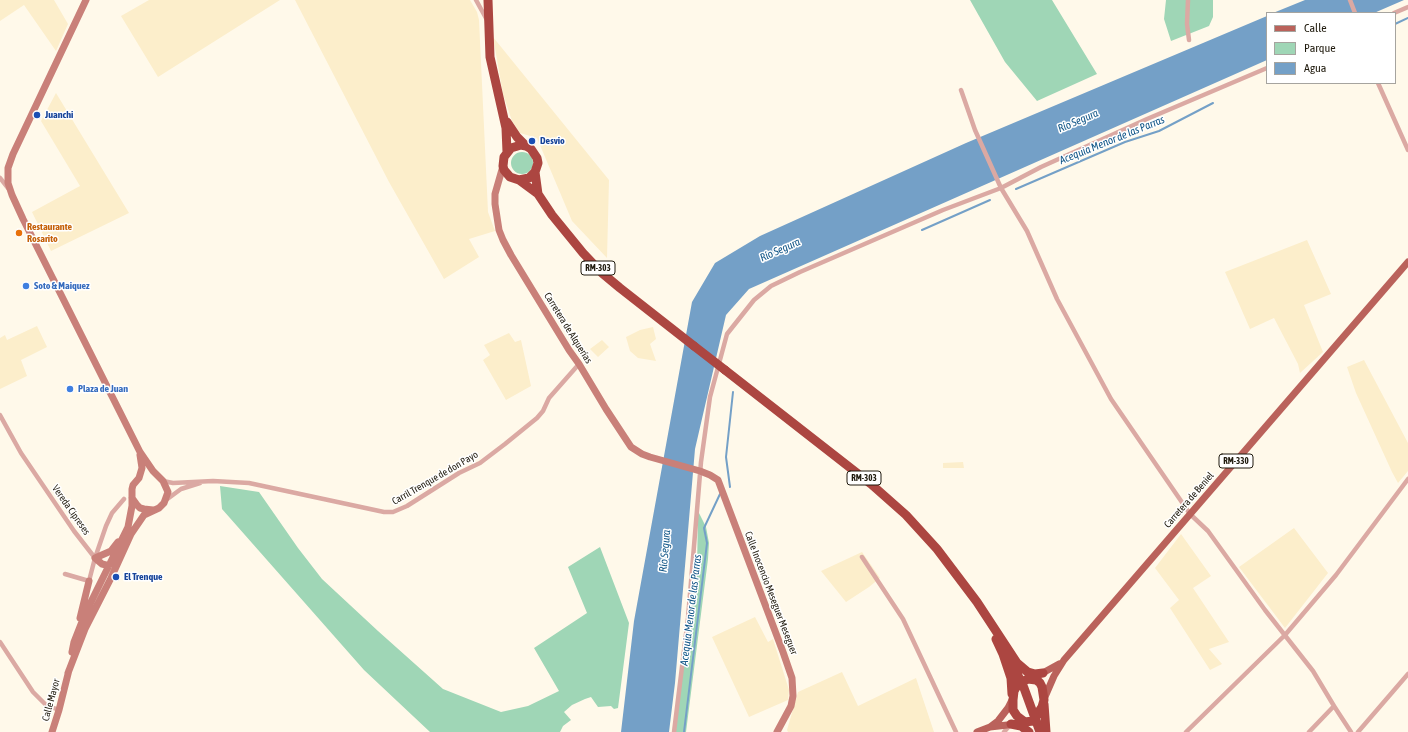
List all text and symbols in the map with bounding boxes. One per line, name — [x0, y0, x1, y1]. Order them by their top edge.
legend — [1266, 12, 1396, 84]
text: Calle — [1304, 21, 1327, 35]
text: Parque — [1304, 41, 1336, 55]
text: Agua — [1304, 61, 1326, 75]
water label: Río Segura — [1056, 107, 1100, 135]
place label: Juanchi — [45, 109, 73, 121]
marker: Juanchi — [32, 110, 42, 120]
water label: Acequia Menor de las Parras — [1058, 113, 1166, 167]
place label: Desvio — [540, 135, 565, 147]
marker: Desvio — [527, 136, 537, 146]
place label: Restaurante Rosarito — [27, 221, 72, 244]
marker: Restaurante Rosarito — [14, 228, 24, 238]
water label: Río Segura — [758, 235, 802, 265]
road number: RM-303 — [581, 261, 615, 275]
place label: Soto & Maiquez — [34, 280, 90, 292]
marker: Soto & Maiquez — [21, 281, 31, 291]
street label: Carretera de Alquerías — [541, 290, 595, 366]
place label: Plaza de Juan — [78, 383, 128, 395]
marker: Plaza de Juan — [65, 384, 75, 394]
street label: Carril Trenque de don Payo — [390, 448, 480, 508]
road number: RM-330 — [1219, 454, 1253, 468]
street label: Carretera de Beniel — [1162, 470, 1216, 530]
road number: RM-303 — [847, 471, 881, 485]
street label: Vereda Cipreses — [49, 483, 93, 537]
water label: Río Segura — [657, 529, 673, 573]
street label: Calle Inocencio Meseguer Meseguer — [742, 530, 800, 656]
water label: Acequia Menor de las Parras — [678, 554, 704, 666]
place label: El Trenque — [124, 571, 163, 583]
marker: El Trenque — [111, 572, 121, 582]
street label: Calle Mayor — [40, 678, 62, 722]

